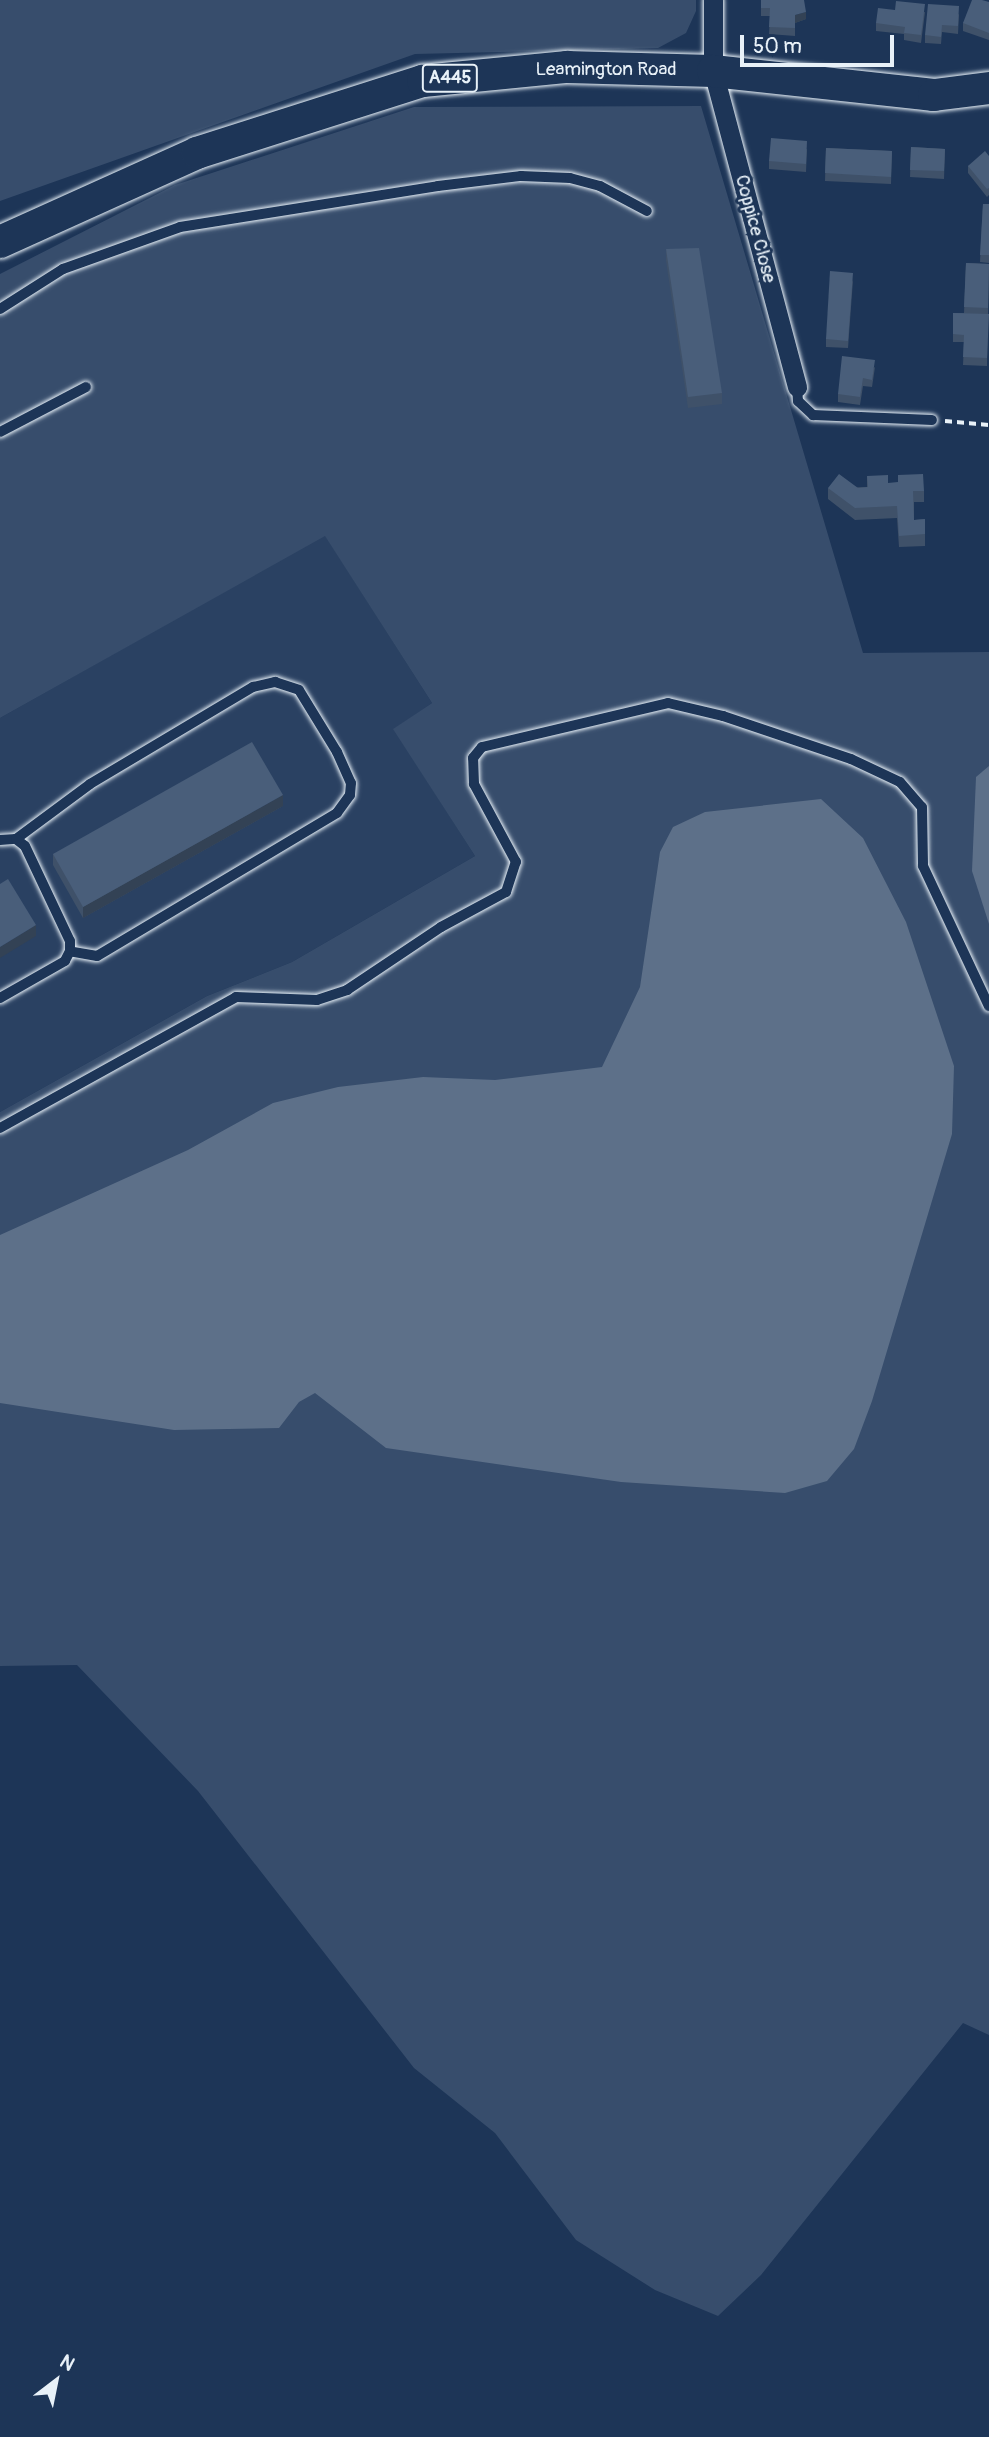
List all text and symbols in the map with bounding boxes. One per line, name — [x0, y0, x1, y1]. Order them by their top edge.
scale bar — [744, 21, 898, 65]
text: 50 m — [753, 33, 802, 60]
street label: Leamington Road — [535, 59, 677, 81]
road number: A445 — [420, 64, 480, 92]
street label: Coppice Close — [730, 172, 780, 286]
north arrow — [21, 2346, 91, 2416]
text: N — [55, 2350, 79, 2377]

